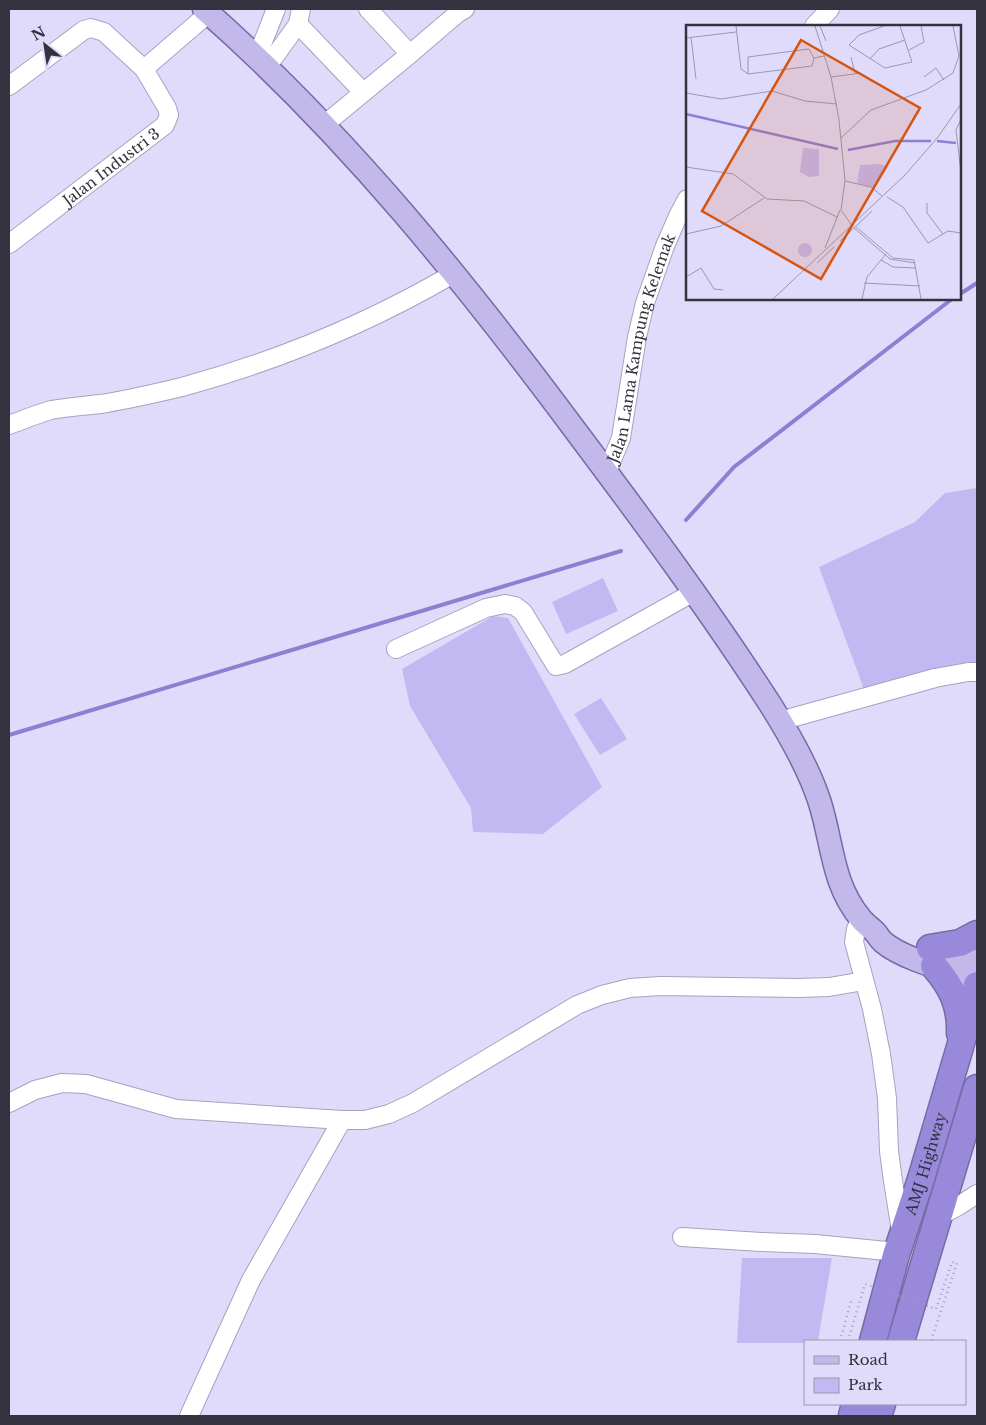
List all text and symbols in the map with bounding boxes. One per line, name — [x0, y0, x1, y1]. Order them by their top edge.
north arrow — [20, 20, 70, 70]
text: N — [28, 23, 49, 45]
inset map — [686, 25, 961, 300]
street label: Jalan Industri 3 — [57, 123, 163, 211]
street label: Jalan Lama Kampung Kelemak — [602, 230, 679, 467]
street label: AMJ Highway — [900, 1110, 950, 1218]
legend — [804, 1340, 966, 1405]
text: Road — [848, 1350, 888, 1369]
text: Park — [848, 1375, 884, 1394]

